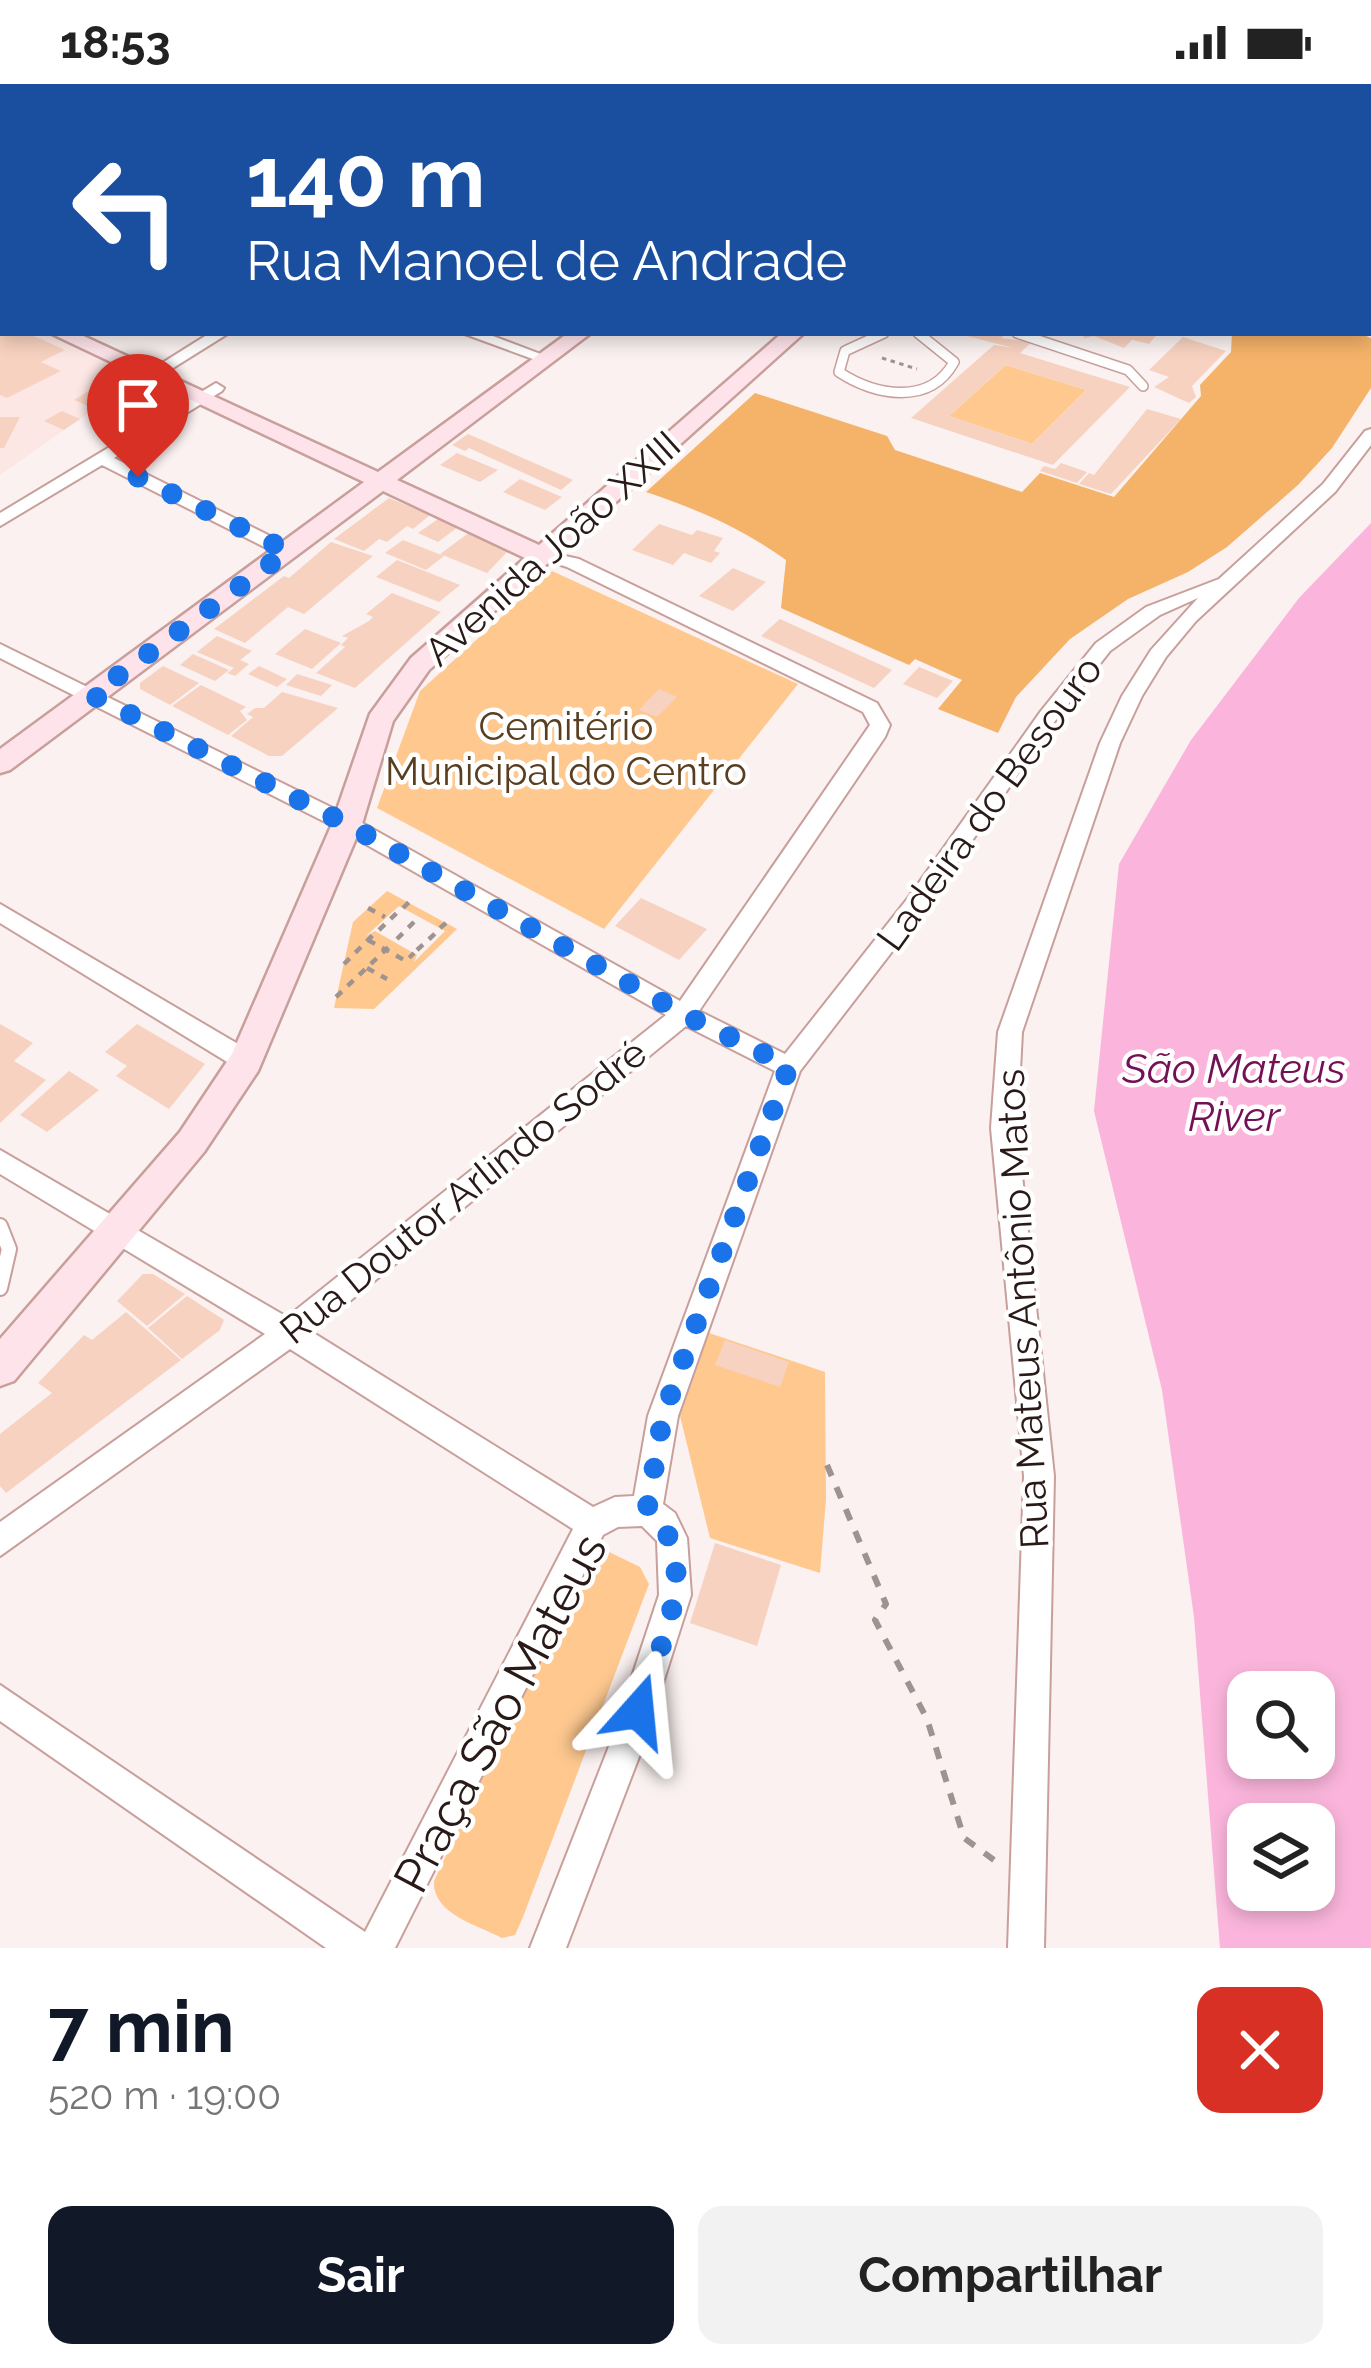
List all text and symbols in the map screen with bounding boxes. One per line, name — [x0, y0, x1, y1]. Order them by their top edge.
text: 18:53 — [60, 16, 171, 69]
text: 140 m — [246, 128, 485, 227]
icon: left — [48, 132, 204, 288]
text: Rua Manoel de Andrade — [246, 229, 847, 293]
pin — [87, 354, 189, 477]
icon: arrive — [105, 372, 171, 438]
street label: Avenida João XXIII — [415, 421, 689, 675]
street label: Ladeira do Besouro — [867, 647, 1111, 959]
park label: Cemitério Municipal do Centro — [385, 703, 747, 794]
street label: Rua Doutor Arlindo Sodré — [271, 1029, 655, 1353]
water label: São Mateus River — [1121, 1044, 1346, 1141]
street label: Rua Mateus Antônio Matos — [986, 1068, 1058, 1550]
street label: Praça São Mateus — [382, 1525, 618, 1901]
position arrow — [575, 1648, 701, 1774]
map controls — [1227, 1671, 1335, 1911]
button: search — [1227, 1671, 1335, 1779]
button: layers — [1227, 1803, 1335, 1911]
text: 7 min — [48, 1984, 235, 2069]
button: close — [1197, 1987, 1323, 2113]
text: 520 m · 19:00 — [48, 2072, 281, 2118]
button: Sair — [48, 2206, 674, 2344]
button: Compartilhar — [698, 2206, 1323, 2344]

